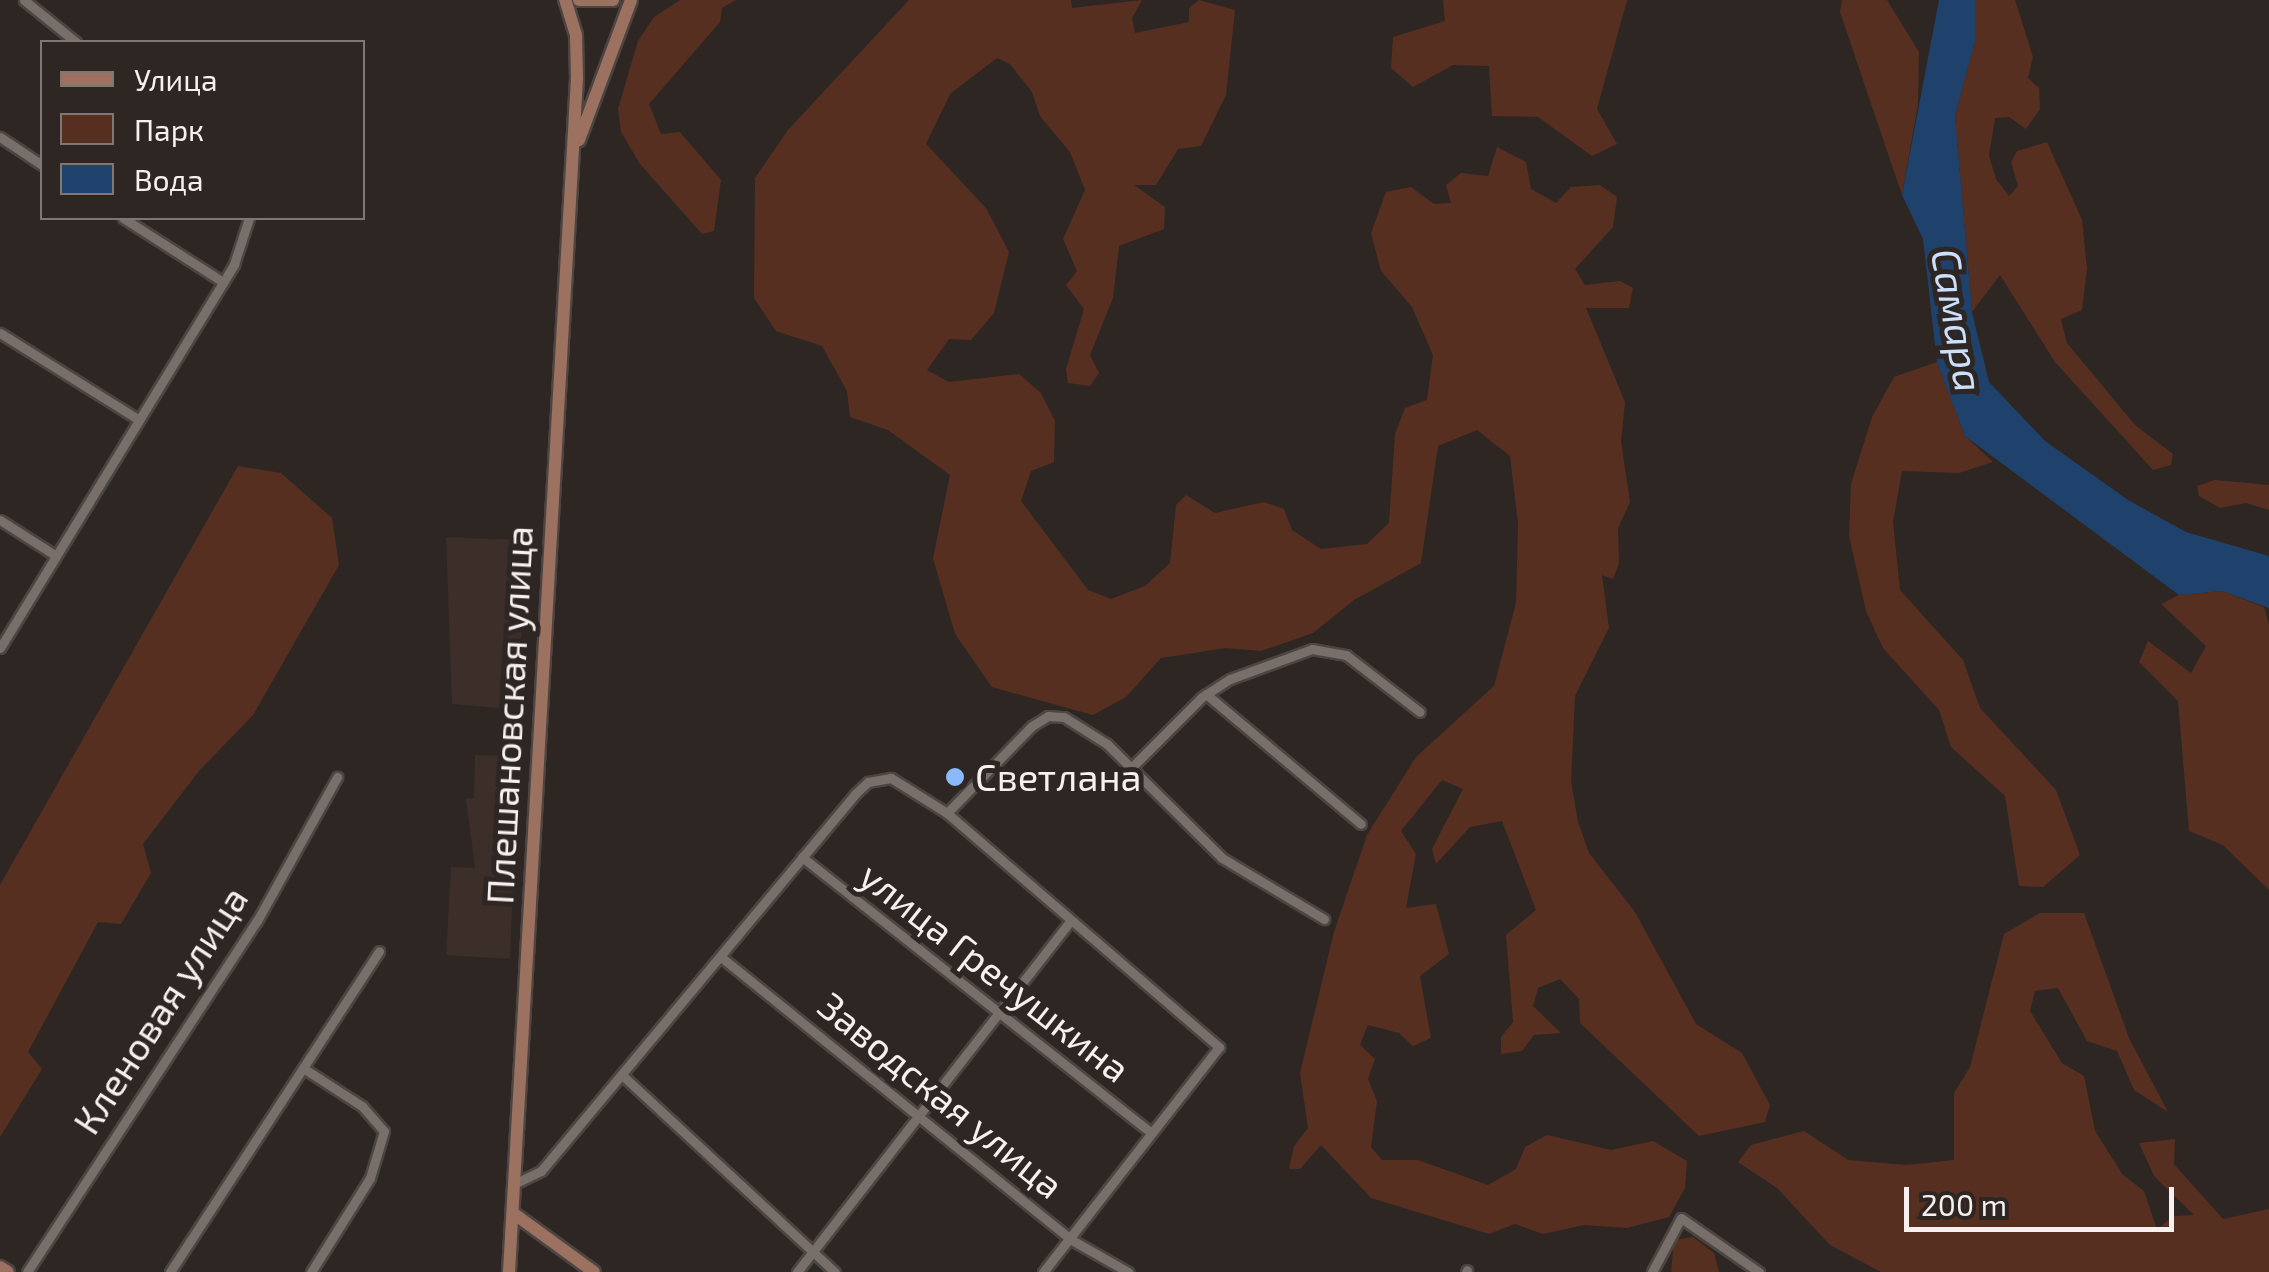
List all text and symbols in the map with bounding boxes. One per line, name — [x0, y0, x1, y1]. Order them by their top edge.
legend — [40, 40, 365, 220]
text: Улица — [134, 61, 218, 97]
text: Парк — [134, 111, 204, 147]
text: Вода — [134, 161, 204, 197]
water label: Самара — [1923, 245, 1995, 395]
street label: Плешановская улица — [476, 525, 542, 905]
place label: Светлана — [975, 754, 1141, 800]
marker: Светлана — [944, 766, 966, 788]
street label: улица Гречушкина — [851, 852, 1139, 1092]
street label: Кленовая улица — [63, 878, 257, 1142]
street label: Заводская улица — [809, 982, 1073, 1208]
scale bar — [1909, 1167, 2179, 1229]
text: 200 m — [1921, 1186, 2007, 1222]

